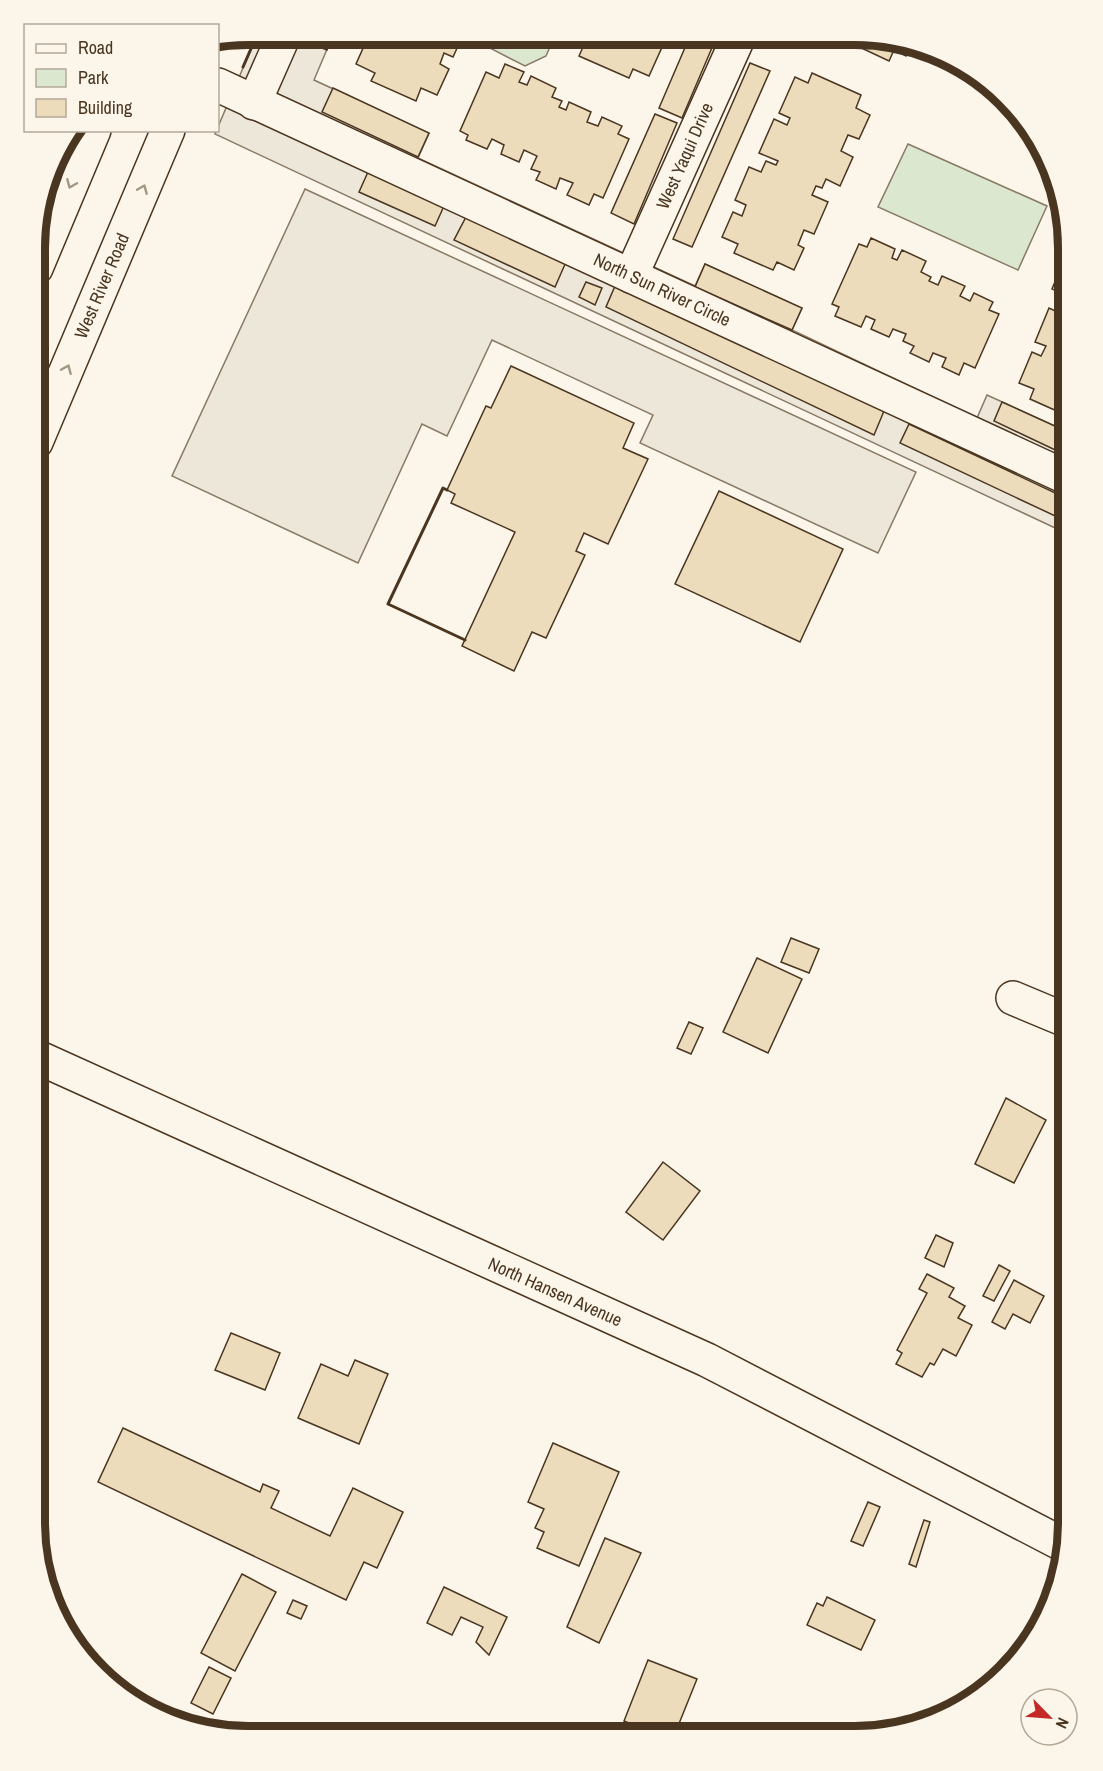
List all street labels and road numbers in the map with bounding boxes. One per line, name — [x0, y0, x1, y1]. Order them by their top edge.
street label: West Yaqui Drive — [650, 99, 719, 213]
street label: West River Road — [68, 229, 135, 342]
street label: North Sun River Circle — [590, 247, 735, 332]
street label: North Hansen Avenue — [484, 1251, 626, 1332]

